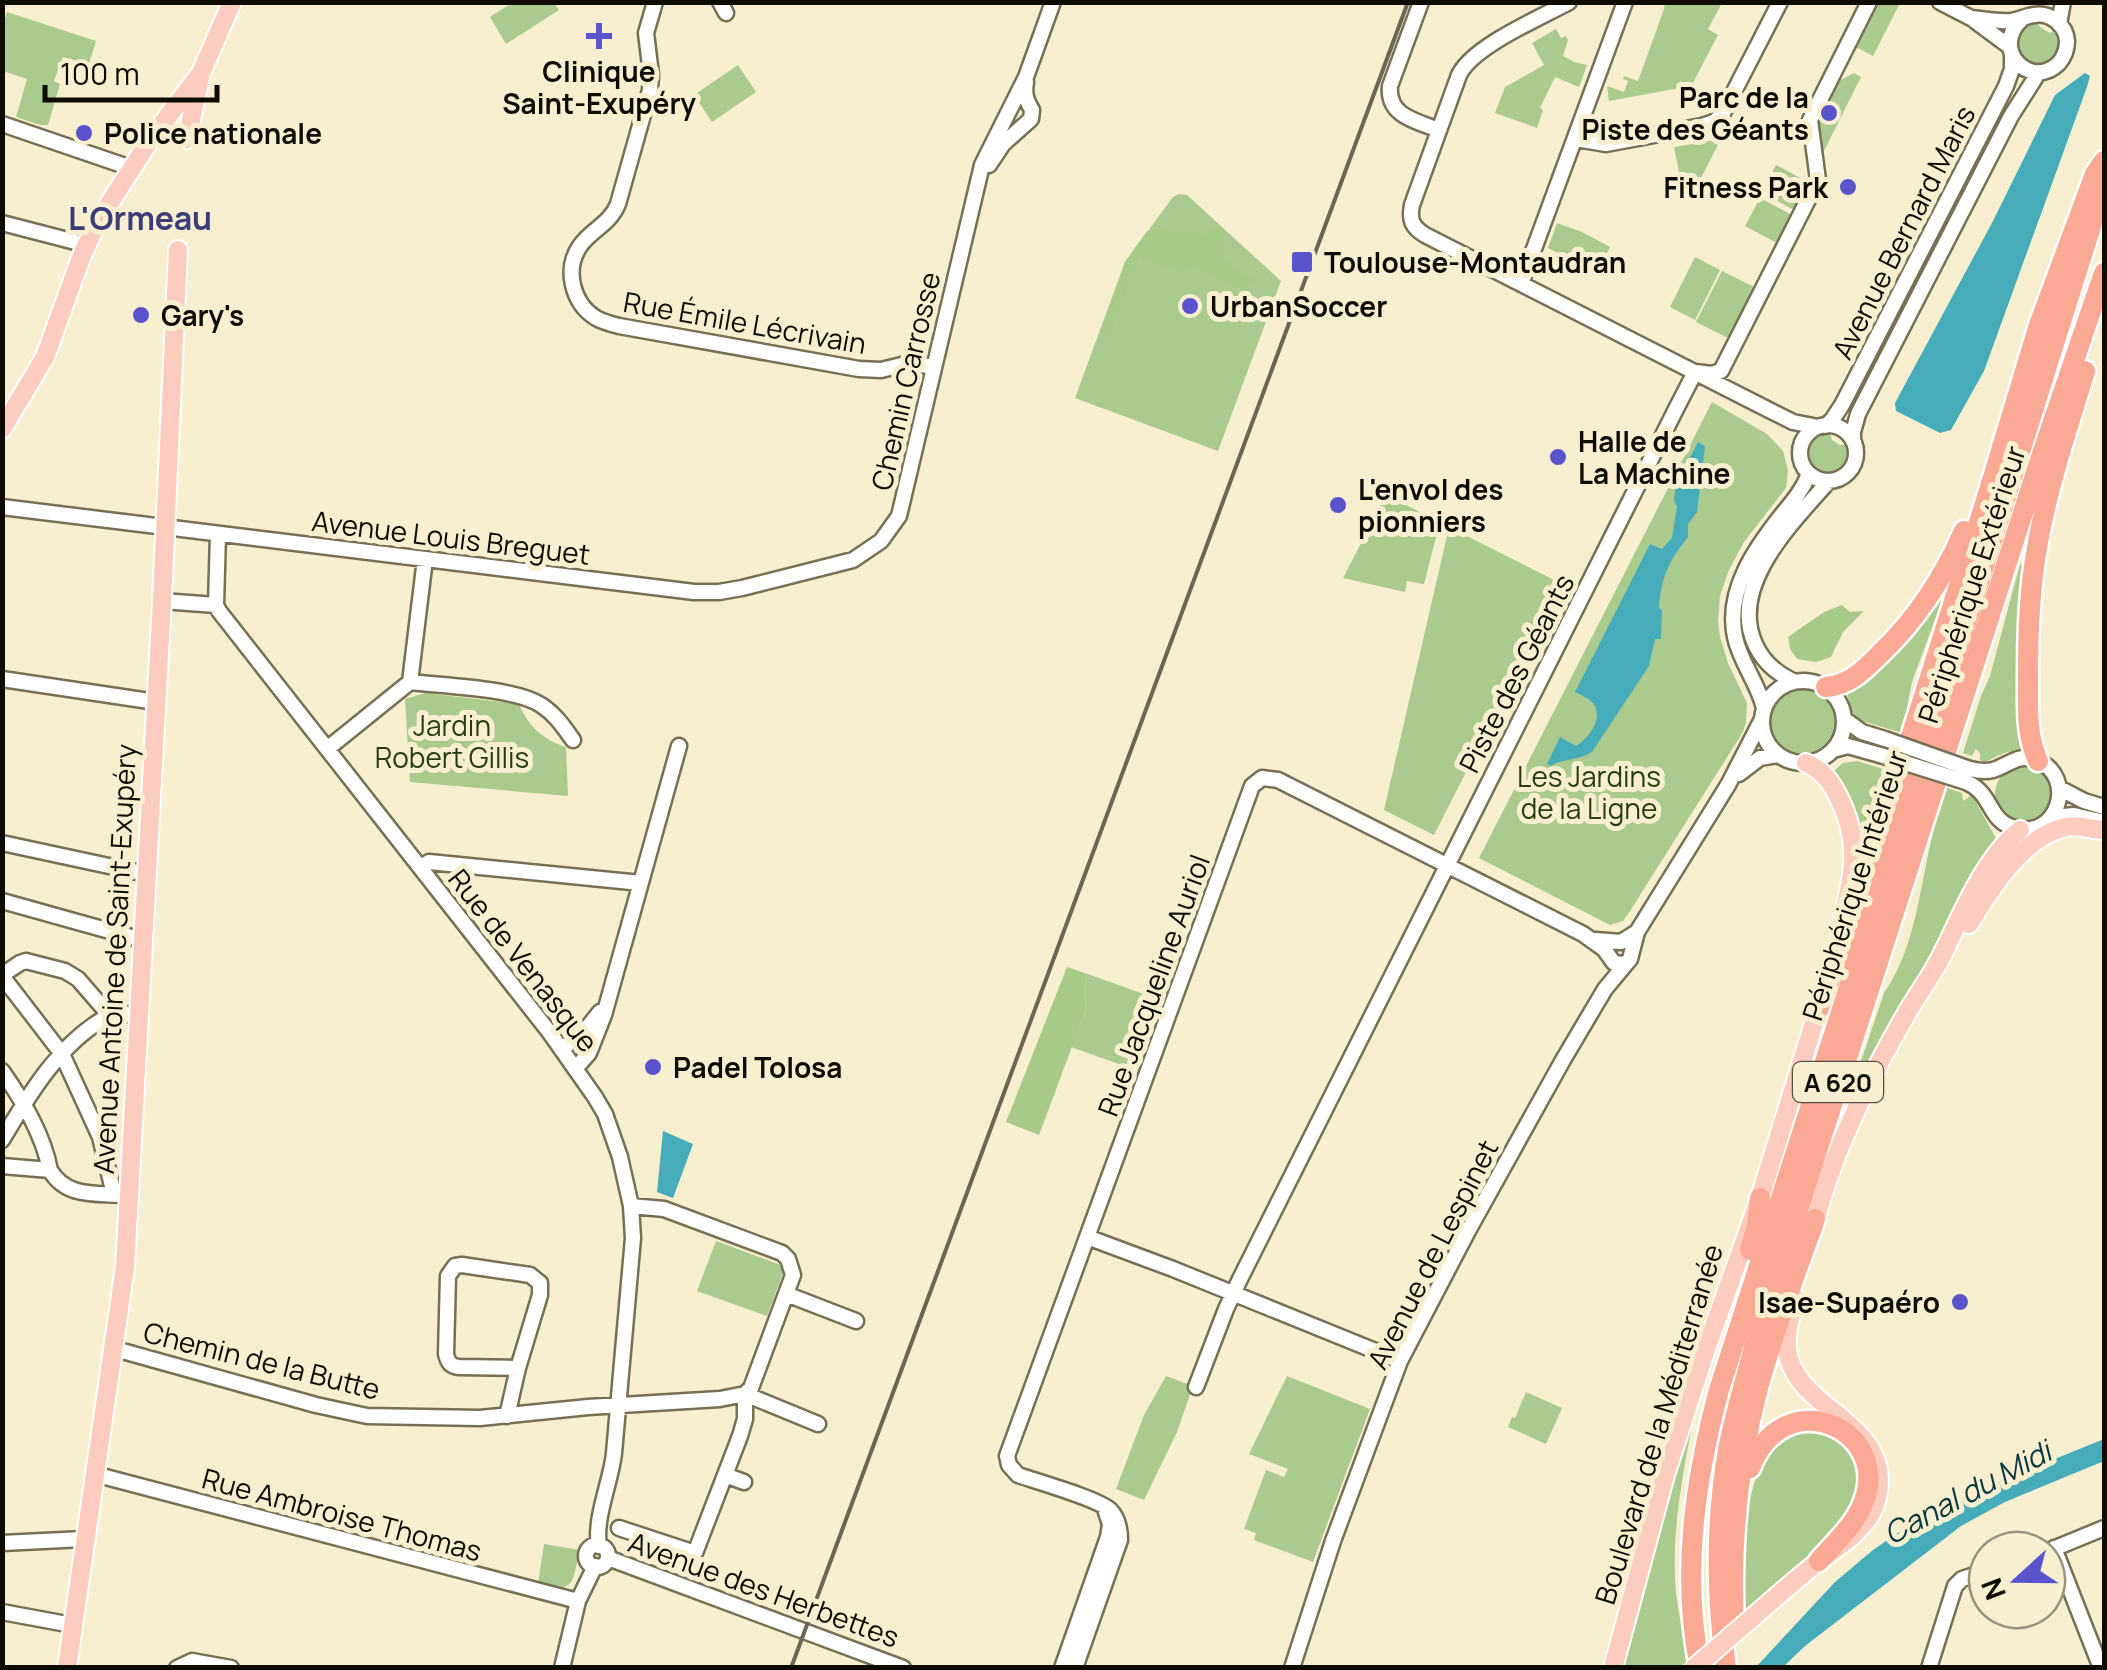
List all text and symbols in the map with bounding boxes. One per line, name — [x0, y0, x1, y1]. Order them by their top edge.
marker: Clinique Saint-Exupéry — [586, 23, 612, 49]
scale bar — [45, 40, 218, 102]
place label: Clinique Saint-Exupéry — [502, 52, 696, 122]
text: 100 m — [60, 53, 140, 94]
place label: Parc de la Piste des Géants — [1581, 78, 1809, 148]
street label: Avenue Bernard Maris — [1823, 99, 1983, 365]
marker: Parc de la Piste des Géants — [1818, 102, 1840, 124]
place label: Police nationale — [104, 114, 322, 152]
marker: Police nationale — [73, 122, 95, 144]
place label: Fitness Park — [1663, 168, 1829, 206]
marker: Fitness Park — [1837, 176, 1859, 198]
district label: L'Ormeau — [68, 196, 212, 240]
place label: Toulouse-Montaudran — [1324, 243, 1626, 281]
marker: Toulouse-Montaudran — [1289, 249, 1315, 275]
street label: Chemin Carrosse — [861, 268, 949, 494]
street label: Rue Émile Lécrivain — [621, 282, 869, 362]
place label: UrbanSoccer — [1210, 287, 1387, 325]
marker: UrbanSoccer — [1179, 295, 1201, 317]
place label: Gary's — [161, 296, 244, 334]
marker: Gary's — [130, 304, 152, 326]
place label: Halle de La Machine — [1578, 422, 1730, 492]
street label: Périphérique Extérieur — [1908, 441, 2034, 727]
marker: Halle de La Machine — [1547, 446, 1569, 468]
place label: L'envol des pionniers — [1358, 470, 1503, 540]
marker: L'envol des pionniers — [1327, 494, 1349, 516]
street label: Avenue Louis Breguet — [310, 501, 592, 573]
street label: Piste des Géants — [1450, 567, 1582, 779]
park label: Jardin Robert Gillis — [375, 706, 529, 776]
street label: Avenue Antoine de Saint-Exupéry — [84, 743, 144, 1175]
street label: Périphérique Intérieur — [1792, 745, 1916, 1025]
park label: Les Jardins de la Ligne — [1517, 757, 1661, 827]
street label: Rue Jacqueline Auriol — [1088, 849, 1218, 1121]
street label: Rue de Venasque — [441, 861, 607, 1059]
place label: Padel Tolosa — [673, 1048, 842, 1086]
marker: Padel Tolosa — [642, 1056, 664, 1078]
road number: A 620 — [1793, 1062, 1883, 1102]
street label: Avenue de Lespinet — [1358, 1133, 1506, 1375]
street label: Boulevard de la Méditerranée — [1585, 1239, 1731, 1609]
place label: Isae-Supaéro — [1758, 1283, 1940, 1321]
marker: Isae-Supaéro — [1949, 1291, 1971, 1313]
street label: Chemin de la Butte — [140, 1312, 384, 1408]
water label: Canal du Midi — [1876, 1429, 2061, 1553]
street label: Rue Ambroise Thomas — [198, 1458, 486, 1570]
street label: Avenue des Herbettes — [624, 1522, 904, 1656]
north arrow — [1967, 1530, 2067, 1630]
text: N — [1971, 1573, 2014, 1606]

